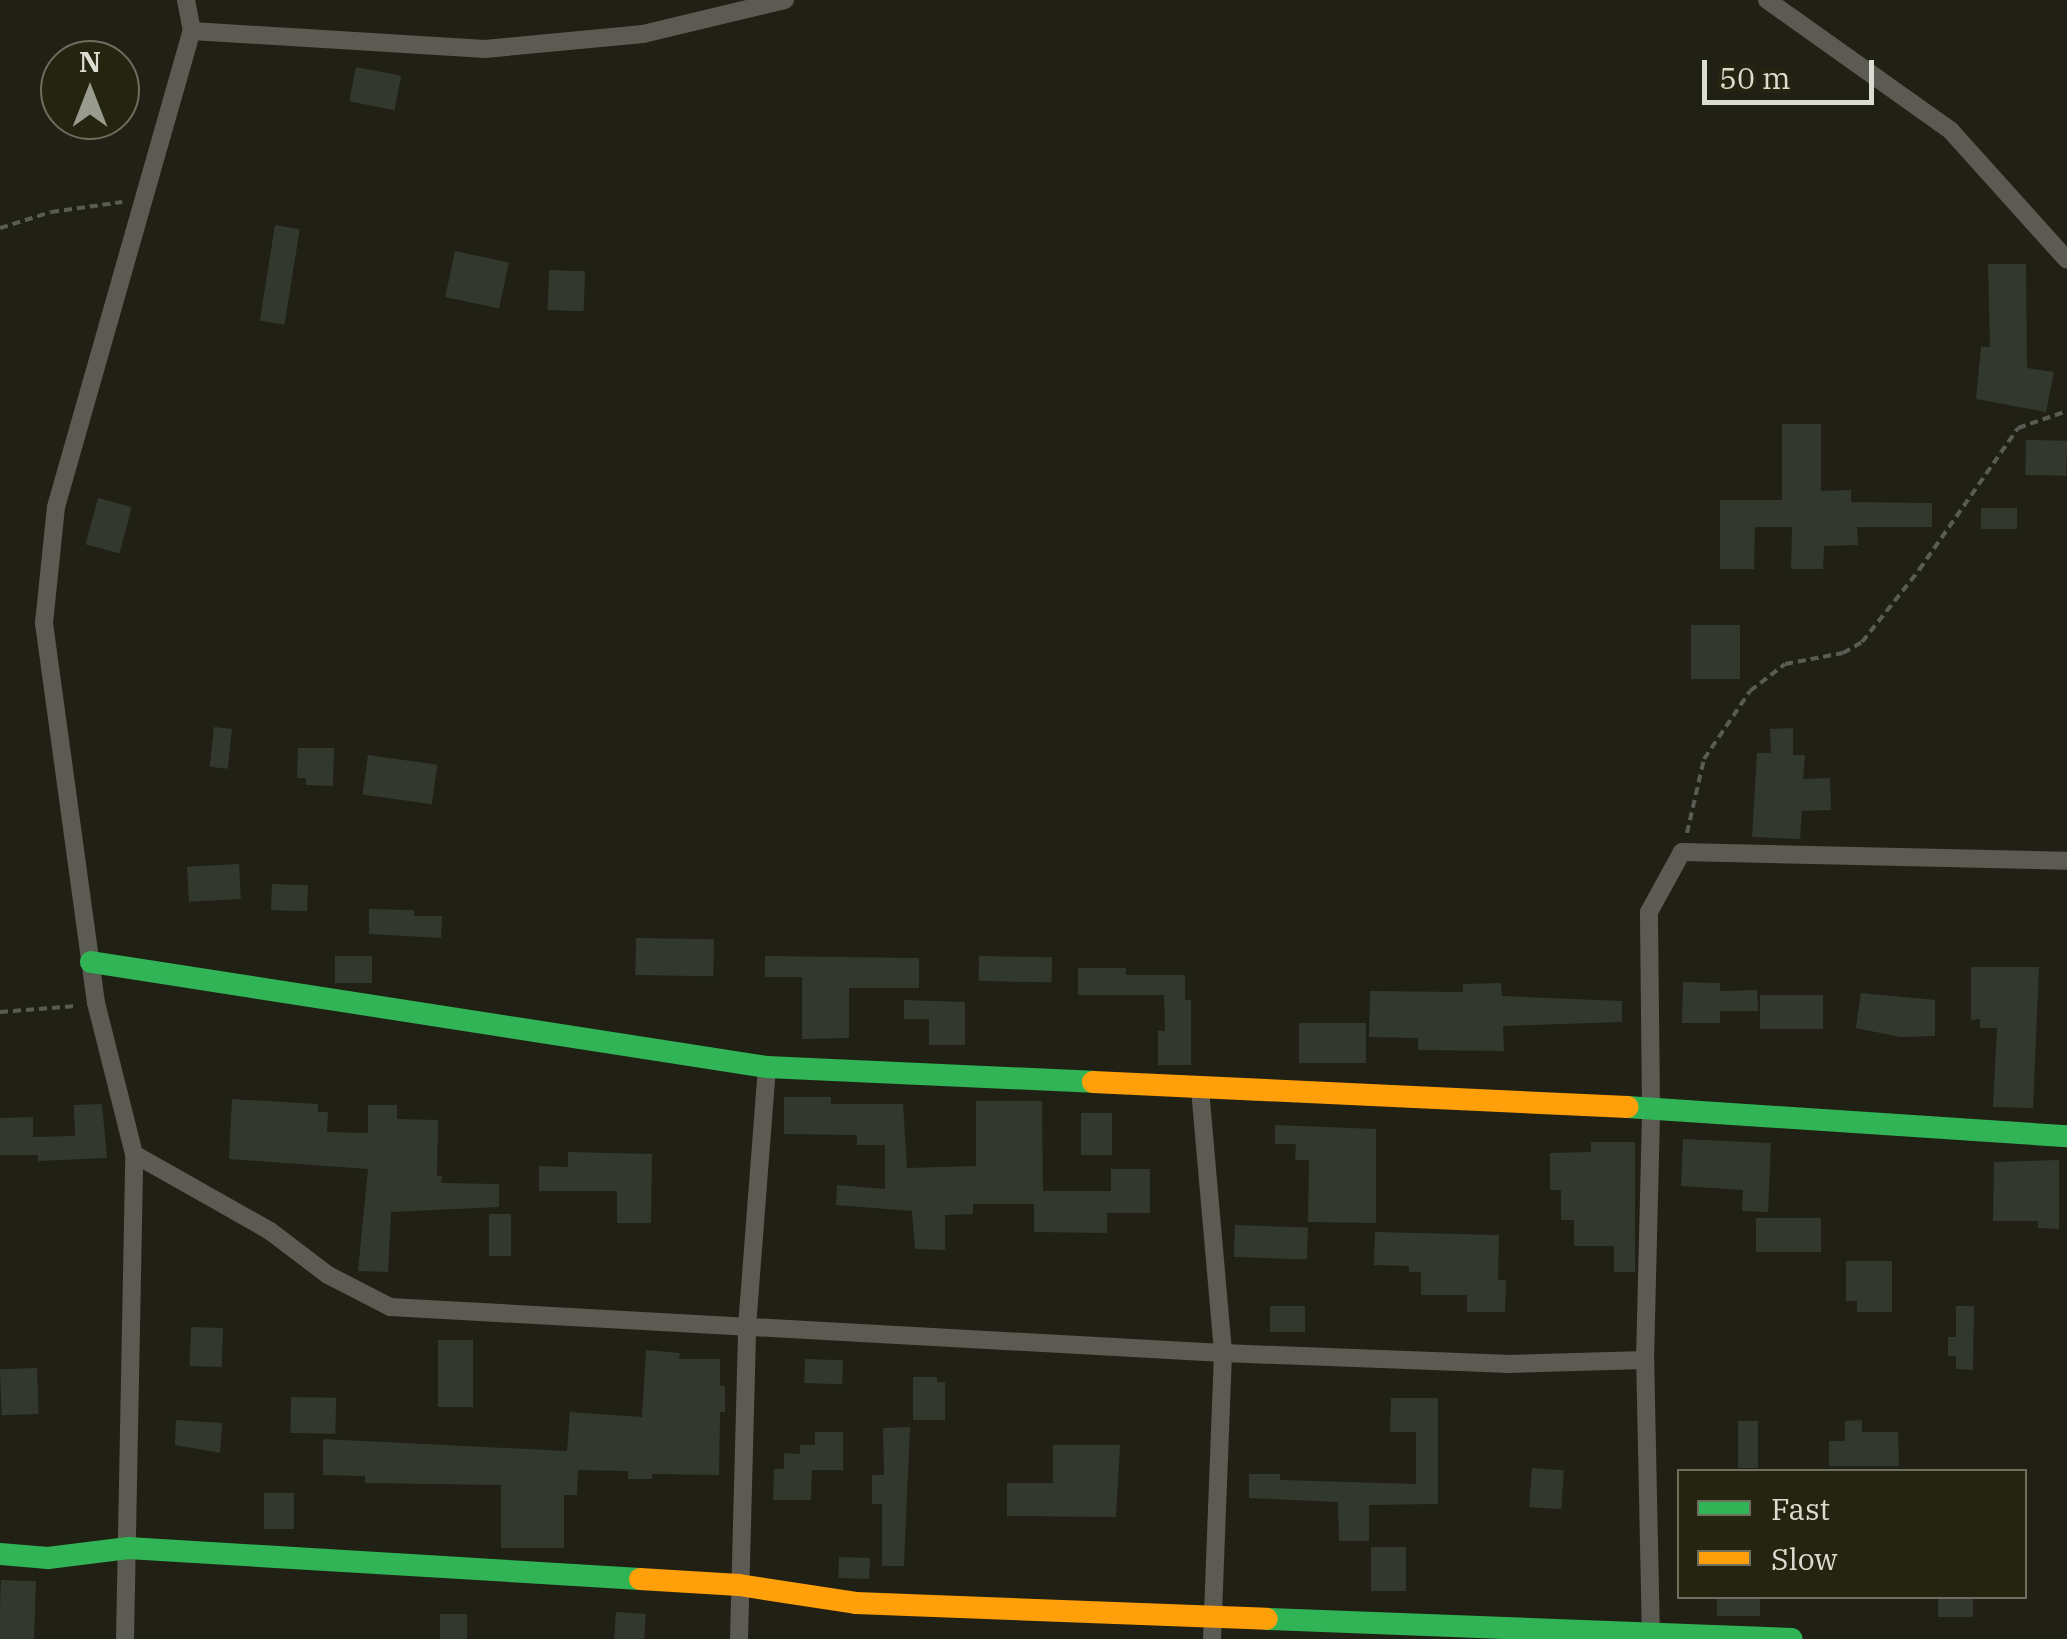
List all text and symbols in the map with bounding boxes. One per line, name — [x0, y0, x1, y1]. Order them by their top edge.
north arrow — [40, 40, 140, 140]
scale bar — [1707, 40, 1880, 102]
text: N — [79, 43, 101, 80]
text: 50 m — [1719, 58, 1791, 97]
legend — [1677, 1469, 2027, 1599]
text: Fast — [1771, 1489, 1830, 1528]
text: Slow — [1771, 1539, 1838, 1578]

